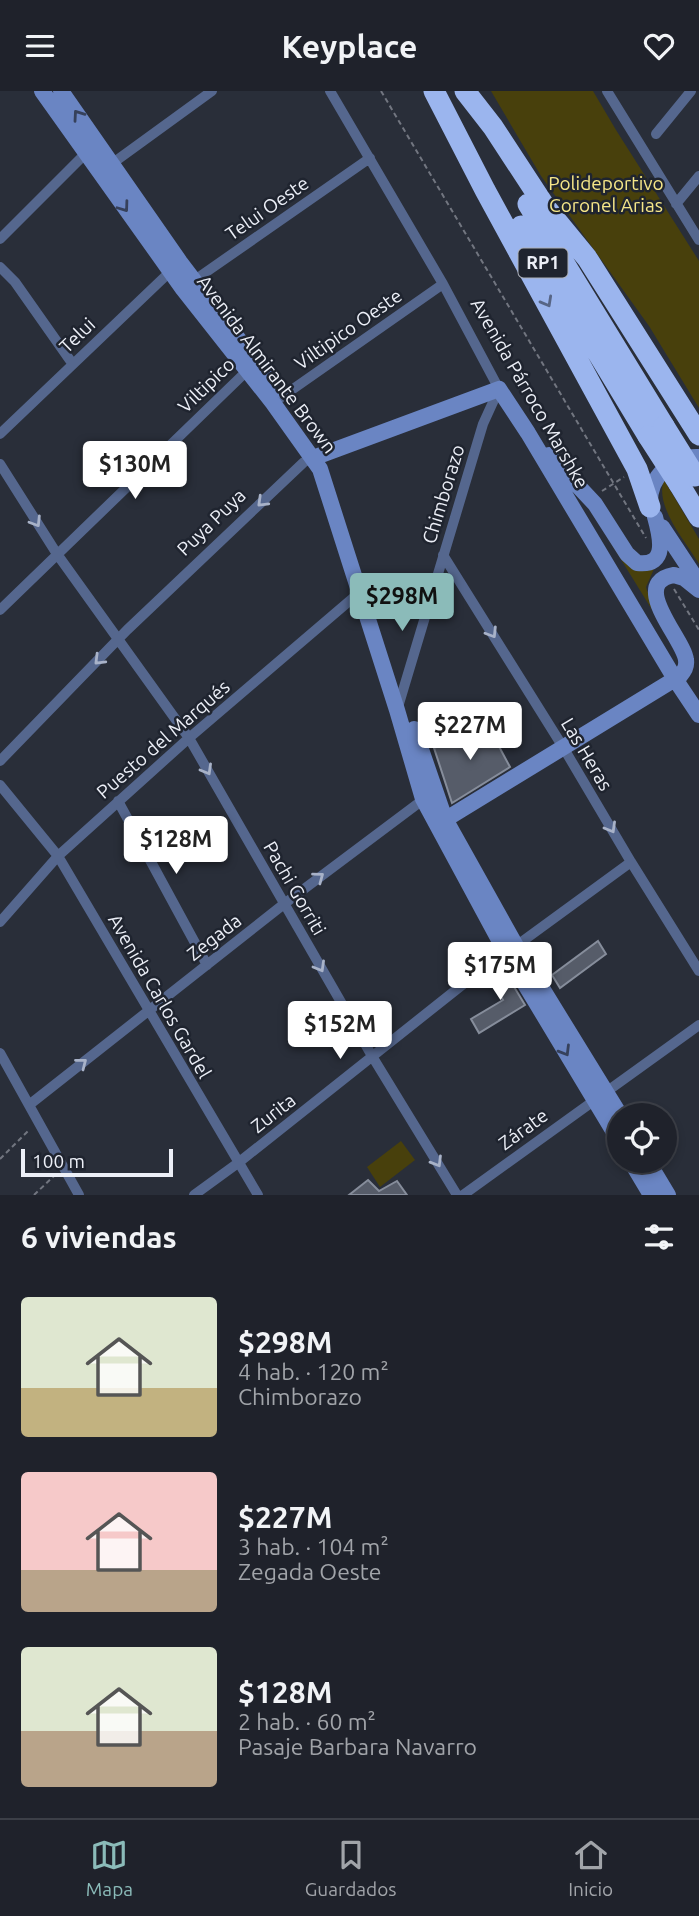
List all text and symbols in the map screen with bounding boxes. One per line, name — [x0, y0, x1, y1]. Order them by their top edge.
icon: menu — [21, 27, 59, 65]
icon: heart — [640, 27, 678, 65]
text: Keyplace — [282, 28, 417, 64]
one-way arrow — [74, 110, 86, 123]
street label: Telui Oeste — [221, 171, 313, 245]
park label: Polideportivo Coronel Arias — [548, 172, 664, 216]
one-way arrow — [116, 199, 128, 212]
road number: RP1 — [518, 249, 568, 278]
street label: Avenida Almirante Brown — [193, 271, 341, 457]
street label: Viltipico Oeste — [290, 284, 406, 374]
street label: Avenida Párroco Marshke — [467, 294, 593, 492]
one-way arrow — [539, 295, 552, 308]
street label: Telui — [55, 313, 99, 357]
street label: Viltipico — [173, 353, 239, 417]
pin: $130M — [86, 441, 184, 501]
street label: Chimborazo — [418, 442, 468, 546]
text: $130M — [99, 451, 171, 476]
street label: Puya Puya — [172, 484, 250, 560]
one-way arrow — [257, 494, 270, 507]
one-way arrow — [28, 514, 41, 527]
pin: $298M — [353, 573, 451, 633]
text: $298M — [366, 583, 438, 608]
one-way arrow — [484, 626, 497, 639]
one-way arrow — [94, 652, 107, 665]
street label: Puesto del Marqués — [92, 675, 234, 803]
pin: $227M — [421, 703, 519, 762]
text: $227M — [434, 712, 506, 737]
street label: Las Heras — [557, 714, 617, 794]
one-way arrow — [199, 762, 212, 775]
pin: $128M — [127, 817, 225, 876]
one-way arrow — [602, 820, 615, 833]
text: $128M — [140, 826, 212, 851]
street label: Pachi Gorriti — [259, 837, 331, 939]
one-way arrow — [312, 873, 324, 885]
street label: Zegada — [182, 909, 246, 965]
street label: Avenida Carlos Gardel — [104, 910, 216, 1082]
pin: $175M — [451, 943, 549, 1002]
text: $175M — [464, 952, 536, 977]
one-way arrow — [312, 959, 325, 972]
pin: $152M — [291, 1002, 389, 1061]
text: $152M — [304, 1011, 376, 1036]
one-way arrow — [556, 1043, 569, 1056]
one-way arrow — [75, 1058, 87, 1071]
street label: Zurita — [246, 1089, 300, 1137]
map controls — [607, 1103, 677, 1173]
button: locate — [607, 1103, 677, 1173]
street label: Zárate — [494, 1104, 552, 1154]
scale bar — [21, 1146, 173, 1178]
text: 100 m — [32, 1150, 85, 1172]
one-way arrow — [429, 1154, 442, 1167]
icon: filters — [640, 1218, 678, 1256]
text: 6 viviendas — [21, 1220, 177, 1254]
icon: home — [77, 1325, 161, 1409]
text: $298M — [238, 1325, 332, 1359]
text: 4 hab. · 120 m² — [238, 1359, 389, 1384]
text: Chimborazo — [238, 1384, 362, 1409]
icon: home — [77, 1500, 161, 1584]
text: $227M — [238, 1500, 332, 1534]
text: 3 hab. · 104 m² — [238, 1534, 389, 1559]
text: Zegada Oeste — [238, 1559, 382, 1584]
icon: home — [77, 1675, 161, 1759]
text: $128M — [238, 1675, 332, 1709]
text: 2 hab. · 60 m² — [238, 1709, 376, 1734]
text: Pasaje Barbara Navarro — [238, 1734, 477, 1759]
tab: Mapa — [86, 1836, 133, 1900]
tab: Guardados — [305, 1836, 397, 1900]
tab: Inicio — [568, 1836, 613, 1900]

